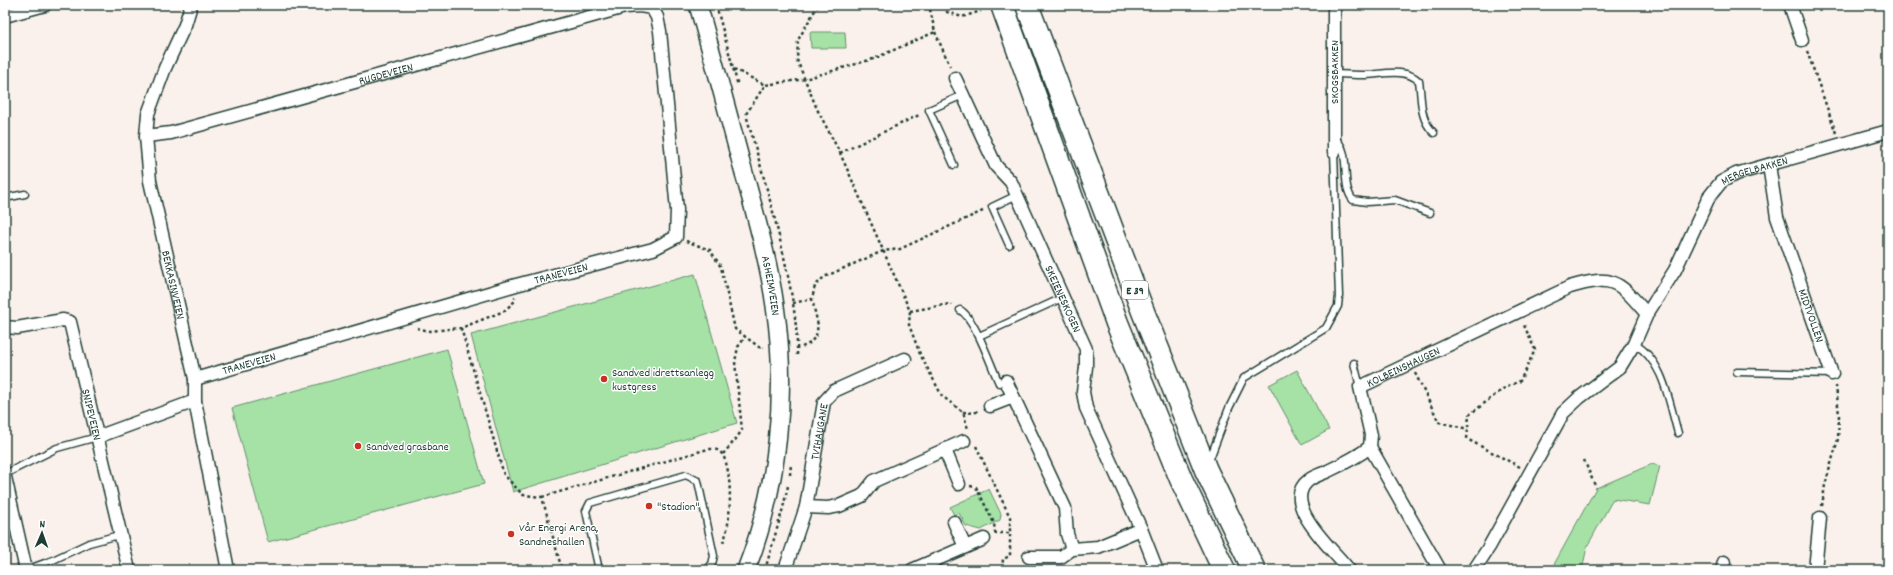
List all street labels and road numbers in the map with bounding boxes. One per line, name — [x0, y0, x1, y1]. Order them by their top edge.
street label: SKOGSBAKKEN — [1327, 40, 1344, 104]
street label: RUGDEVEIEN — [357, 59, 415, 91]
street label: MERGELBAKKEN — [1718, 153, 1790, 190]
street label: BEKKASINVEIEN — [156, 249, 188, 321]
street label: ASHEIMVEIEN — [756, 254, 783, 317]
street label: TRANEVEIEN — [533, 259, 590, 290]
street label: SKEIENESKOGEN — [1040, 263, 1085, 336]
road number: E 39 — [1122, 281, 1148, 299]
street label: MIDTVOLLEN — [1793, 287, 1827, 345]
street label: KOLBEINSHAUGEN — [1364, 343, 1443, 393]
street label: TRANEVEIEN — [221, 349, 278, 380]
street label: SNIPEVEIEN — [76, 387, 105, 442]
street label: TVIHAUGANE — [807, 402, 834, 461]

